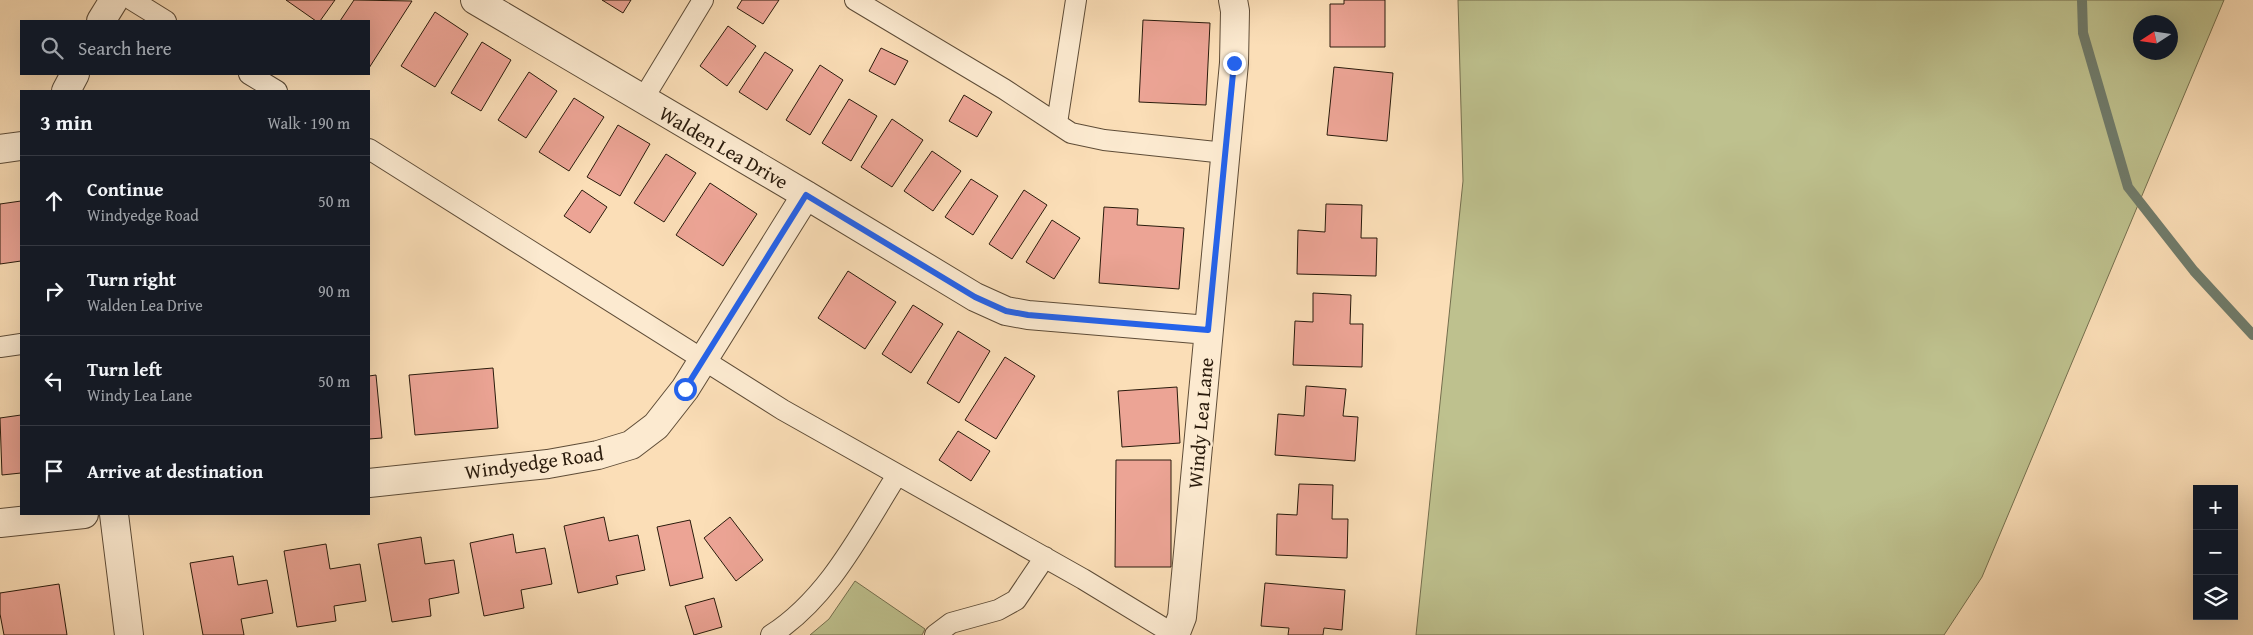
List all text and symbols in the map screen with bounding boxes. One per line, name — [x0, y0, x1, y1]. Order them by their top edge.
north arrow — [2133, 15, 2178, 60]
search box — [20, 20, 370, 75]
icon: search — [38, 34, 66, 62]
text: Search here — [78, 34, 172, 62]
route end — [1223, 52, 1246, 75]
street label: Walden Lea Drive — [654, 98, 794, 196]
text: 3 min — [40, 107, 92, 138]
text: Walk · 190 m — [267, 111, 350, 135]
text: Continue — [87, 175, 164, 203]
icon: ahead — [40, 187, 68, 215]
text: 50 m — [318, 189, 350, 213]
text: Windyedge Road — [87, 203, 199, 227]
text: Turn right — [87, 265, 176, 293]
icon: right — [40, 277, 68, 305]
text: 90 m — [318, 279, 350, 303]
text: Walden Lea Drive — [87, 293, 203, 317]
text: Turn left — [87, 355, 162, 383]
street label: Windy Lea Lane — [1180, 356, 1220, 490]
icon: left — [40, 367, 68, 395]
text: 50 m — [318, 369, 350, 393]
route start — [674, 378, 697, 401]
text: Windy Lea Lane — [87, 383, 192, 407]
street label: Windyedge Road — [463, 438, 606, 486]
icon: arrive — [40, 457, 68, 485]
text: Arrive at destination — [87, 457, 263, 485]
map controls — [2193, 485, 2238, 620]
button: + — [2193, 485, 2238, 530]
button: − — [2193, 530, 2238, 575]
button: layers — [2193, 575, 2238, 620]

